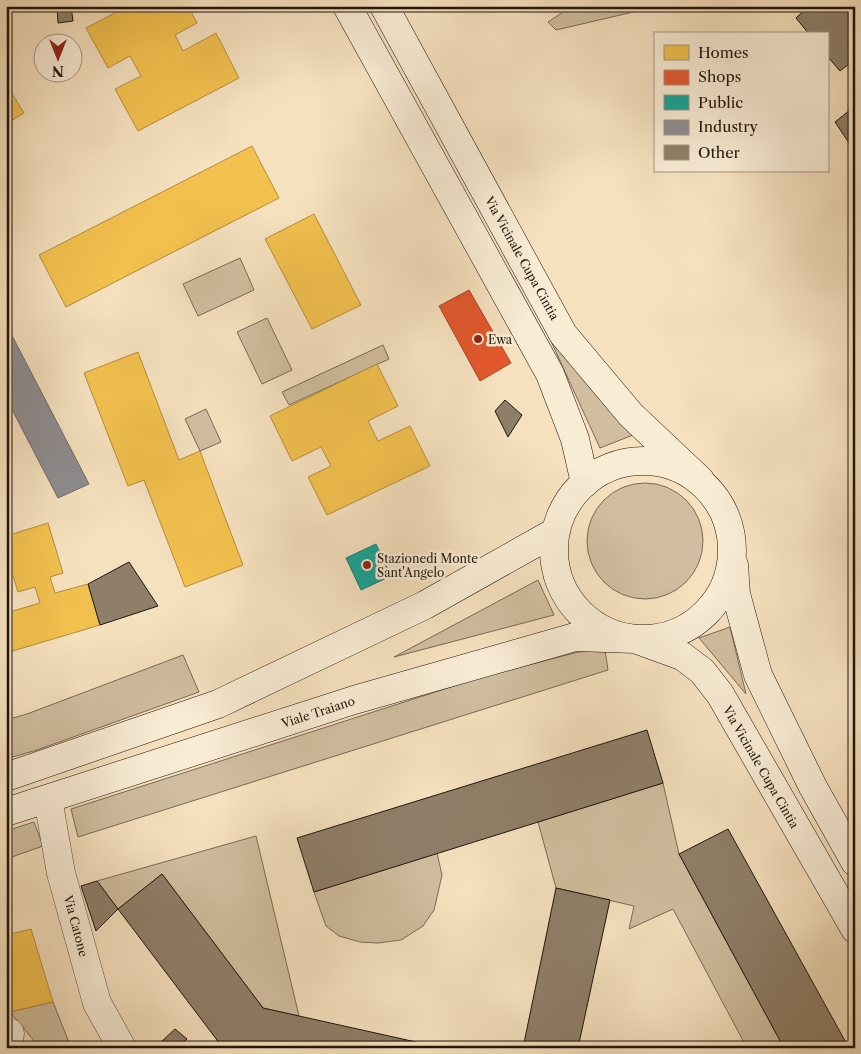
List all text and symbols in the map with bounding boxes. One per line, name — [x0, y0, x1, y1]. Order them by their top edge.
north arrow — [32, 32, 82, 82]
legend — [654, 32, 828, 172]
text: Homes — [698, 43, 749, 62]
text: N — [52, 62, 64, 80]
text: Shops — [698, 67, 741, 86]
text: Public — [698, 93, 743, 112]
text: Industry — [698, 117, 758, 136]
text: Other — [698, 143, 741, 162]
street label: Via Vicinale Cupa Cintia — [481, 193, 563, 323]
place label: Ewa — [488, 332, 513, 347]
marker: Ewa — [472, 333, 484, 345]
place label: Stazionedi Monte Sant'Angelo — [377, 551, 478, 580]
marker: Stazionedi Monte Sant'Angelo — [361, 559, 373, 571]
street label: Viale Traiano — [278, 693, 357, 731]
street label: Via Vicinale Cupa Cintia — [719, 702, 803, 831]
street label: Via Catone — [60, 893, 91, 959]

